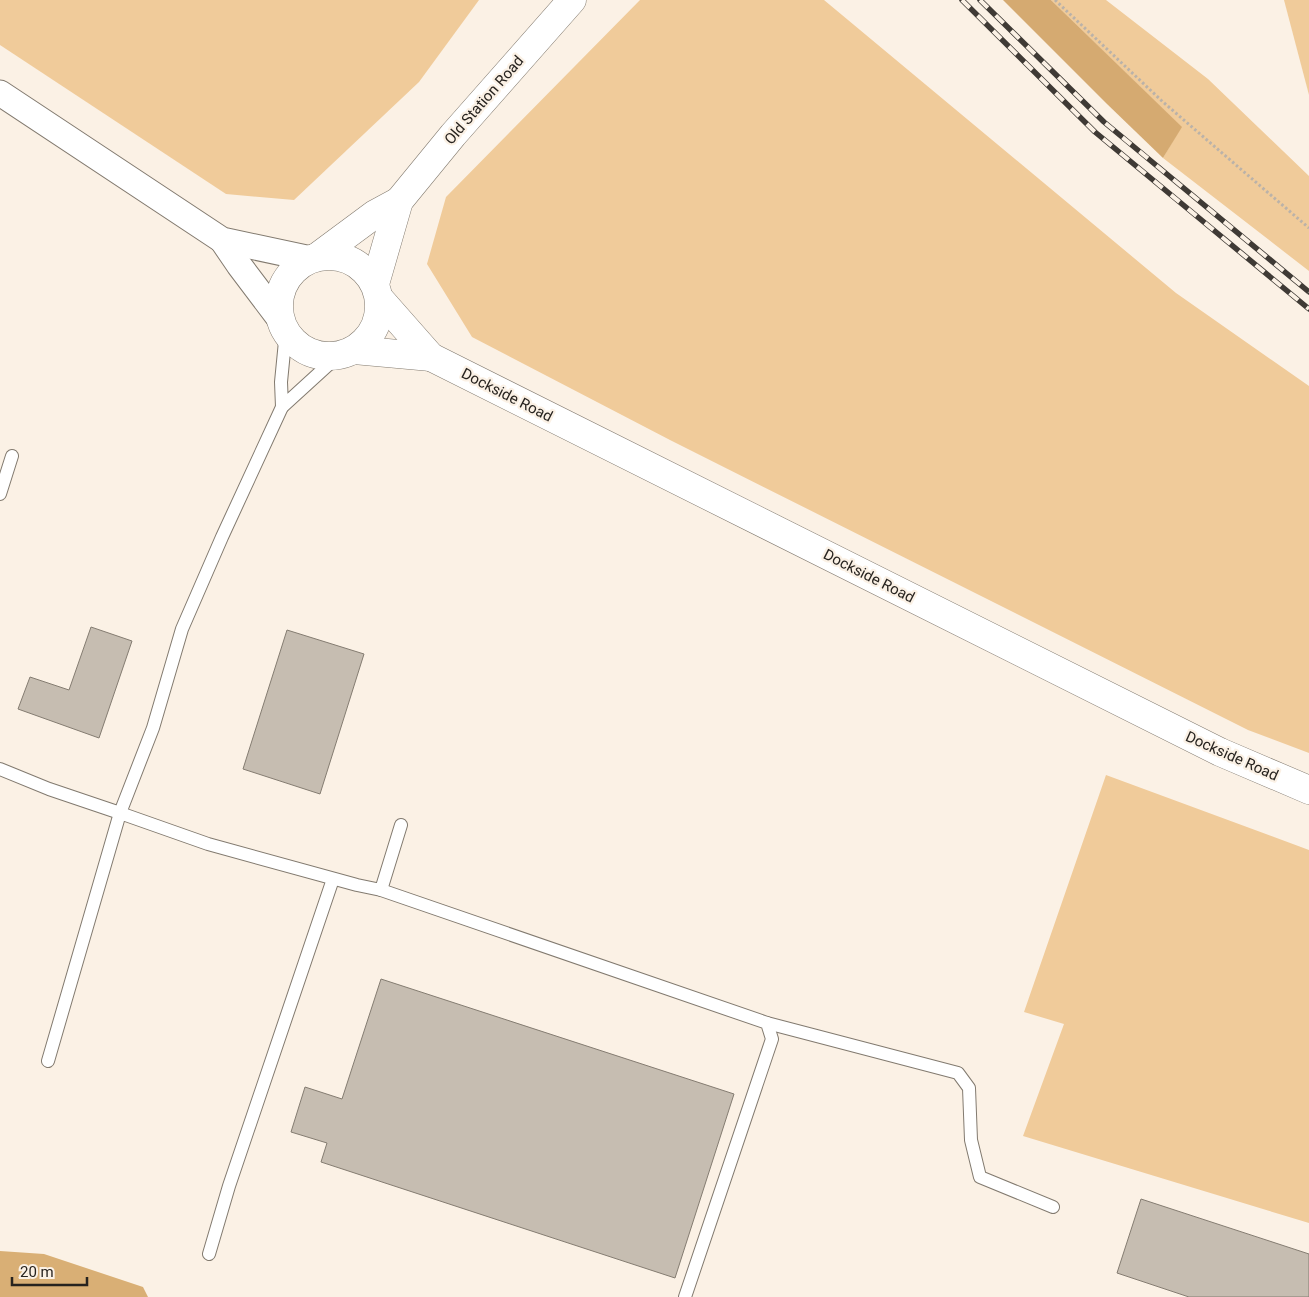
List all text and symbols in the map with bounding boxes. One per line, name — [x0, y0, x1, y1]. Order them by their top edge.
street label: Old Station Road — [441, 52, 527, 148]
street label: Dockside Road — [458, 364, 556, 426]
street label: Dockside Road — [820, 545, 918, 607]
street label: Dockside Road — [1183, 727, 1281, 785]
scale bar — [12, 1254, 88, 1286]
text: 20 m — [20, 1263, 54, 1281]

